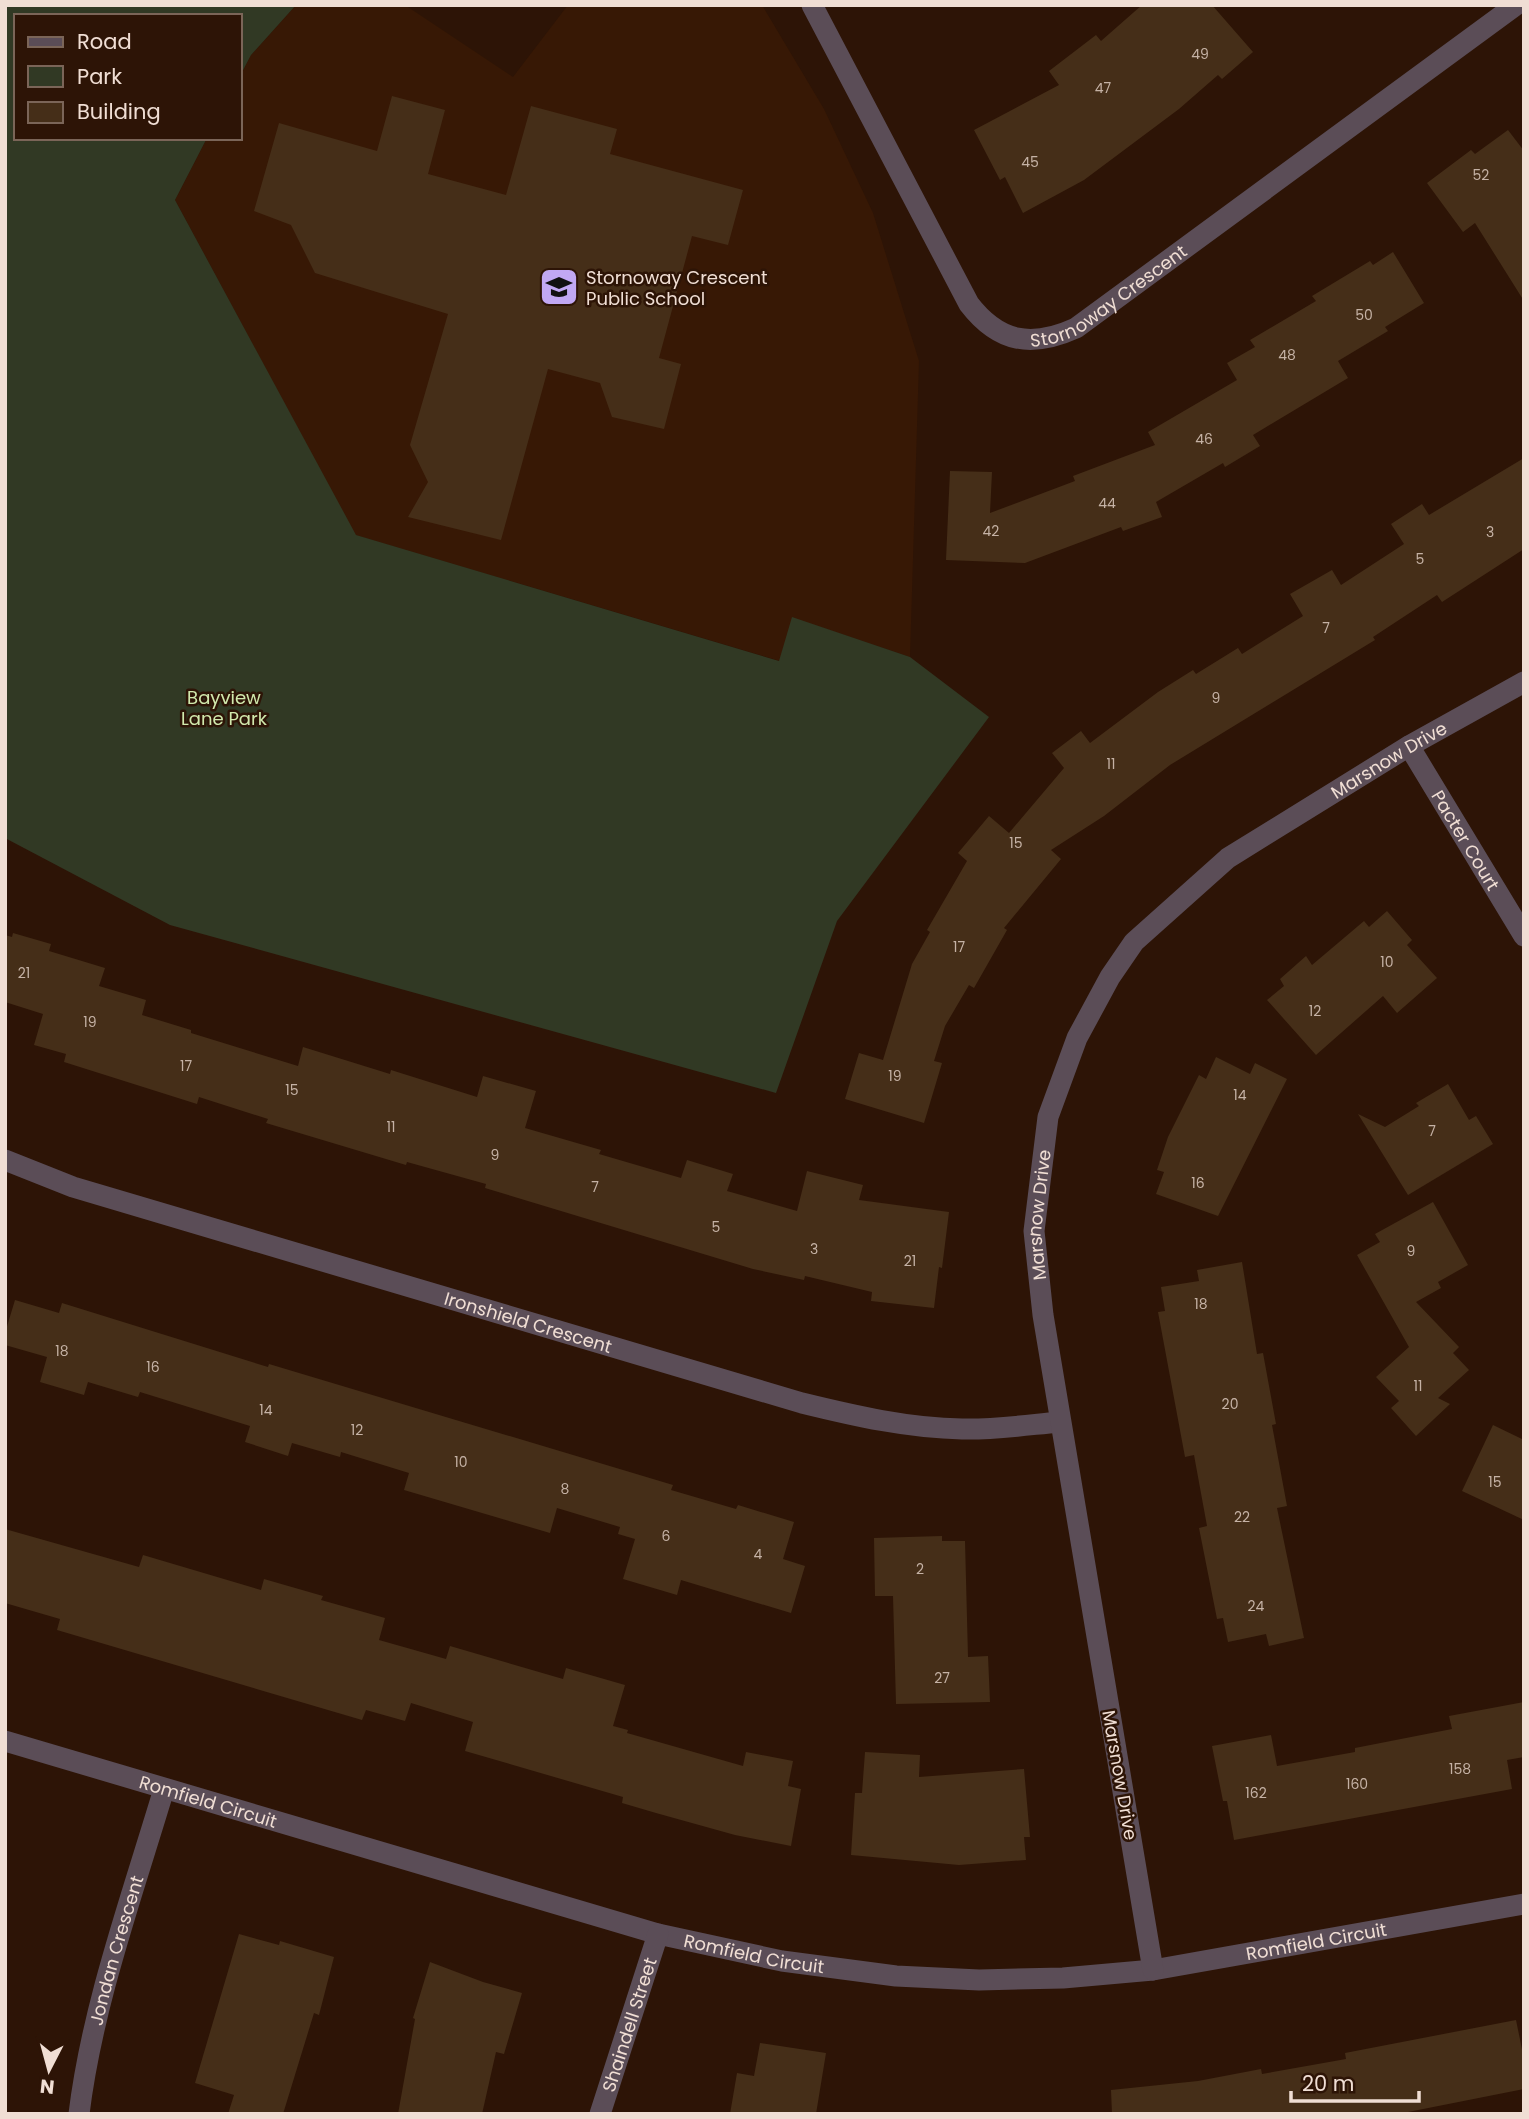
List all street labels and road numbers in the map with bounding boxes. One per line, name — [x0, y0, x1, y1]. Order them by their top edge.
street label: Stornoway Crescent — [1029, 238, 1192, 352]
street label: Marsnow Drive — [1326, 715, 1451, 804]
street label: Pacter Court — [1426, 785, 1506, 895]
street label: Marsnow Drive — [1021, 1148, 1056, 1282]
street label: Ironshield Crescent — [441, 1285, 615, 1359]
street label: Marsnow Drive — [1096, 1708, 1144, 1842]
street label: Romfield Circuit — [136, 1769, 280, 1833]
street label: Jondan Crescent — [83, 1872, 149, 2028]
street label: Romfield Circuit — [1244, 1916, 1389, 1966]
street label: Romfield Circuit — [682, 1927, 826, 1979]
street label: Shaindell Street — [595, 1954, 662, 2095]

